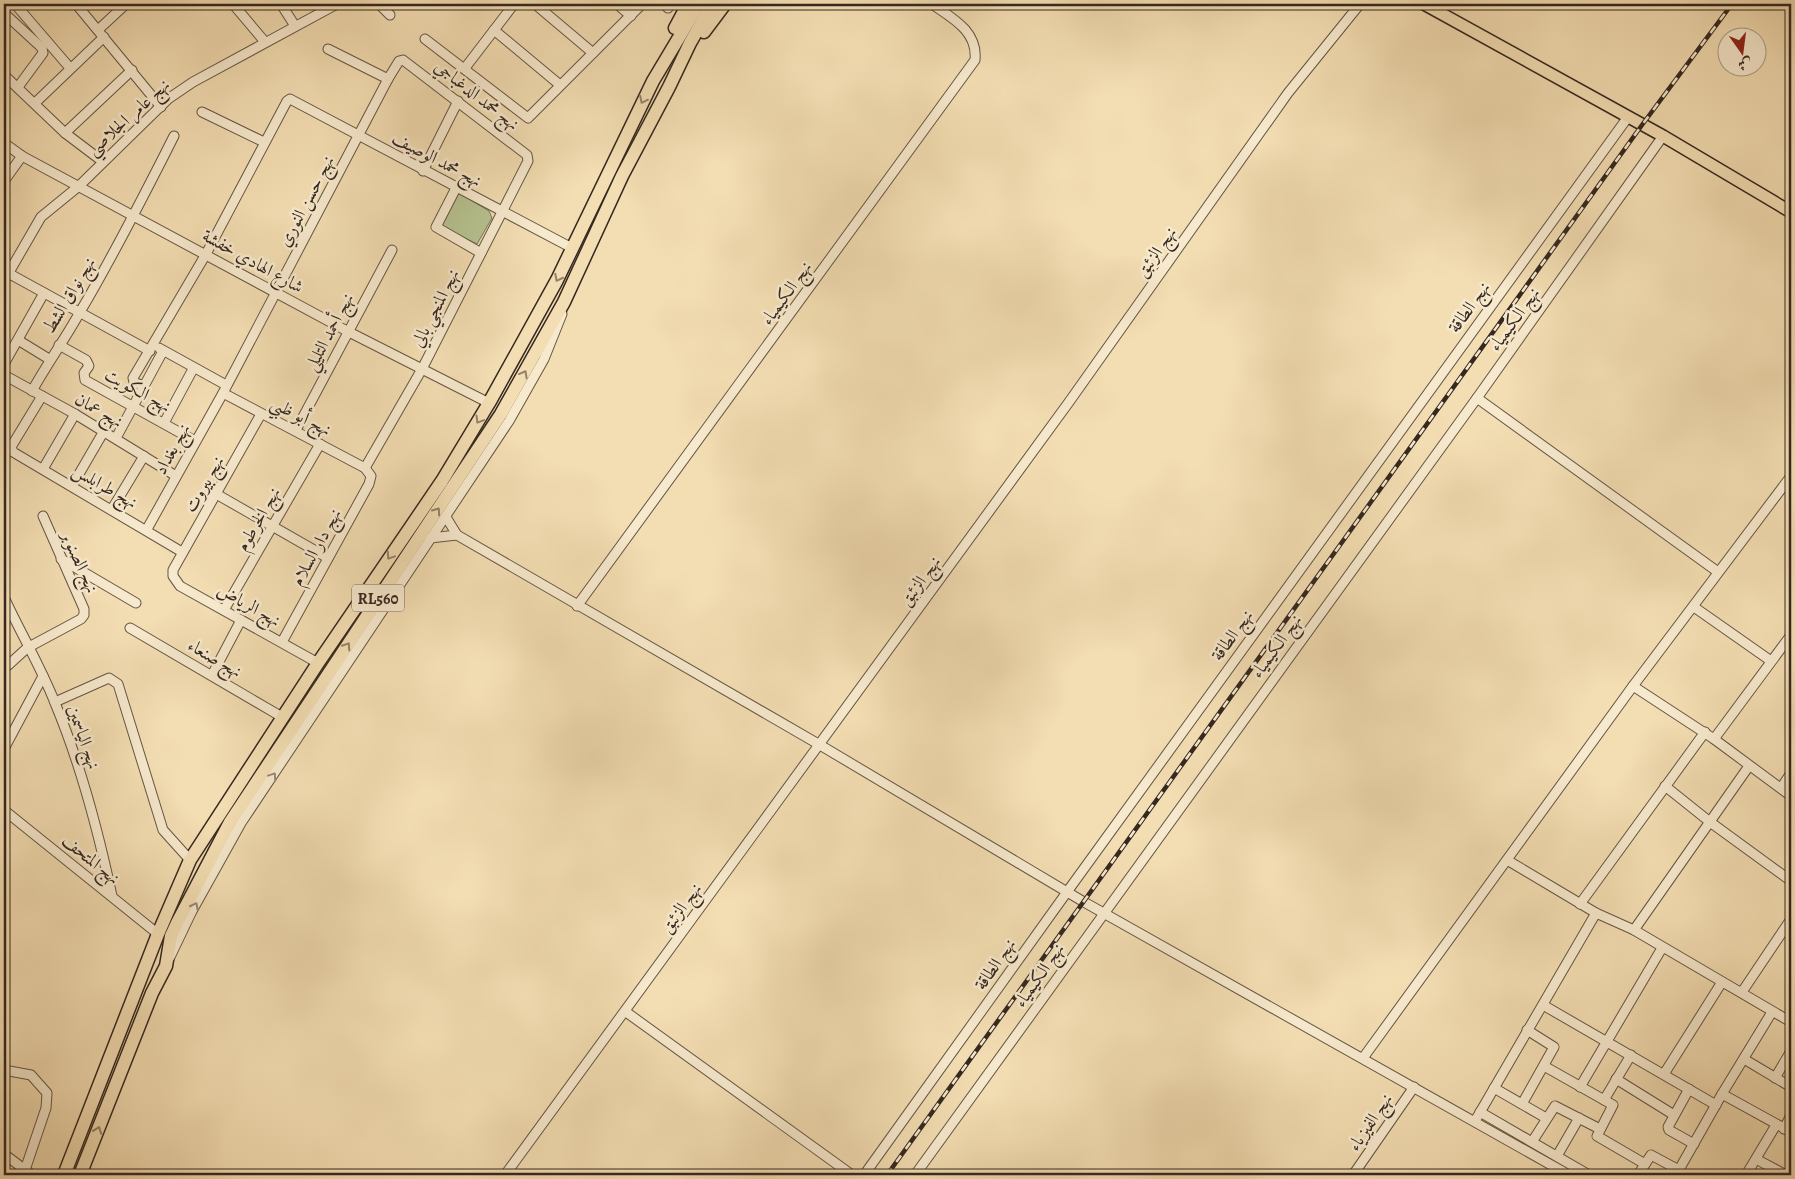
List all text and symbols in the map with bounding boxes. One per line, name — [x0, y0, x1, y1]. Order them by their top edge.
north arrow — [1718, 28, 1768, 78]
text: ش — [1736, 53, 1754, 75]
street label: نهج محمد الدغباجي — [427, 54, 524, 139]
street label: نهج عامر الجلاصي — [81, 73, 178, 165]
one-way arrow — [639, 95, 649, 104]
street label: نهج محمد الوصيف — [386, 125, 486, 196]
street label: نهج حسن النوري — [272, 151, 344, 253]
street label: نهج الزئبق — [1130, 222, 1185, 285]
street label: شارع الهادي خفشة — [197, 223, 308, 301]
street label: نهج نواق الشط — [37, 252, 105, 340]
street label: نهج الكيمياء — [755, 256, 821, 332]
street label: نهج المنجي بالي — [405, 265, 469, 354]
one-way arrow — [554, 273, 564, 282]
street label: نهج الطاقة — [1442, 277, 1499, 340]
street label: نهج الكيمياء — [1483, 282, 1549, 358]
street label: نهج أحمد التليلي — [297, 288, 364, 378]
street label: نهج الكويت — [99, 362, 176, 422]
one-way arrow — [517, 370, 527, 379]
street label: نهج عمان — [69, 387, 127, 437]
street label: نهج أبو ظبي — [264, 390, 336, 446]
one-way arrow — [475, 415, 485, 424]
street label: نهج بغداد — [148, 419, 199, 481]
street label: نهج بيروت — [178, 451, 233, 519]
street label: نهج طرابلس — [66, 458, 142, 518]
street label: نهج الخرطوم — [230, 482, 290, 558]
street label: نهج دار السلام — [285, 504, 351, 592]
one-way arrow — [431, 507, 440, 517]
street label: نهج الصنوبر — [51, 525, 104, 598]
one-way arrow — [387, 550, 396, 560]
street label: نهج الزئبق — [894, 551, 950, 613]
street label: نهج الرياض — [211, 578, 285, 636]
road number: RL560 — [352, 584, 404, 612]
street label: نهج الطاقة — [1205, 605, 1262, 668]
street label: نهج الكيمياء — [1245, 609, 1311, 685]
street label: نهج صنعاء — [181, 633, 247, 687]
one-way arrow — [340, 642, 350, 651]
street label: نهج الياسمين — [58, 702, 106, 774]
one-way arrow — [266, 772, 276, 781]
street label: نهج المتحف — [54, 828, 125, 893]
street label: نهج الزئبق — [655, 878, 711, 940]
one-way arrow — [189, 903, 199, 912]
street label: نهج الطاقة — [969, 933, 1025, 997]
street label: نهج الكيمياء — [1008, 938, 1073, 1014]
street label: نهج الفيزياء — [1342, 1088, 1401, 1158]
one-way arrow — [91, 1126, 102, 1135]

